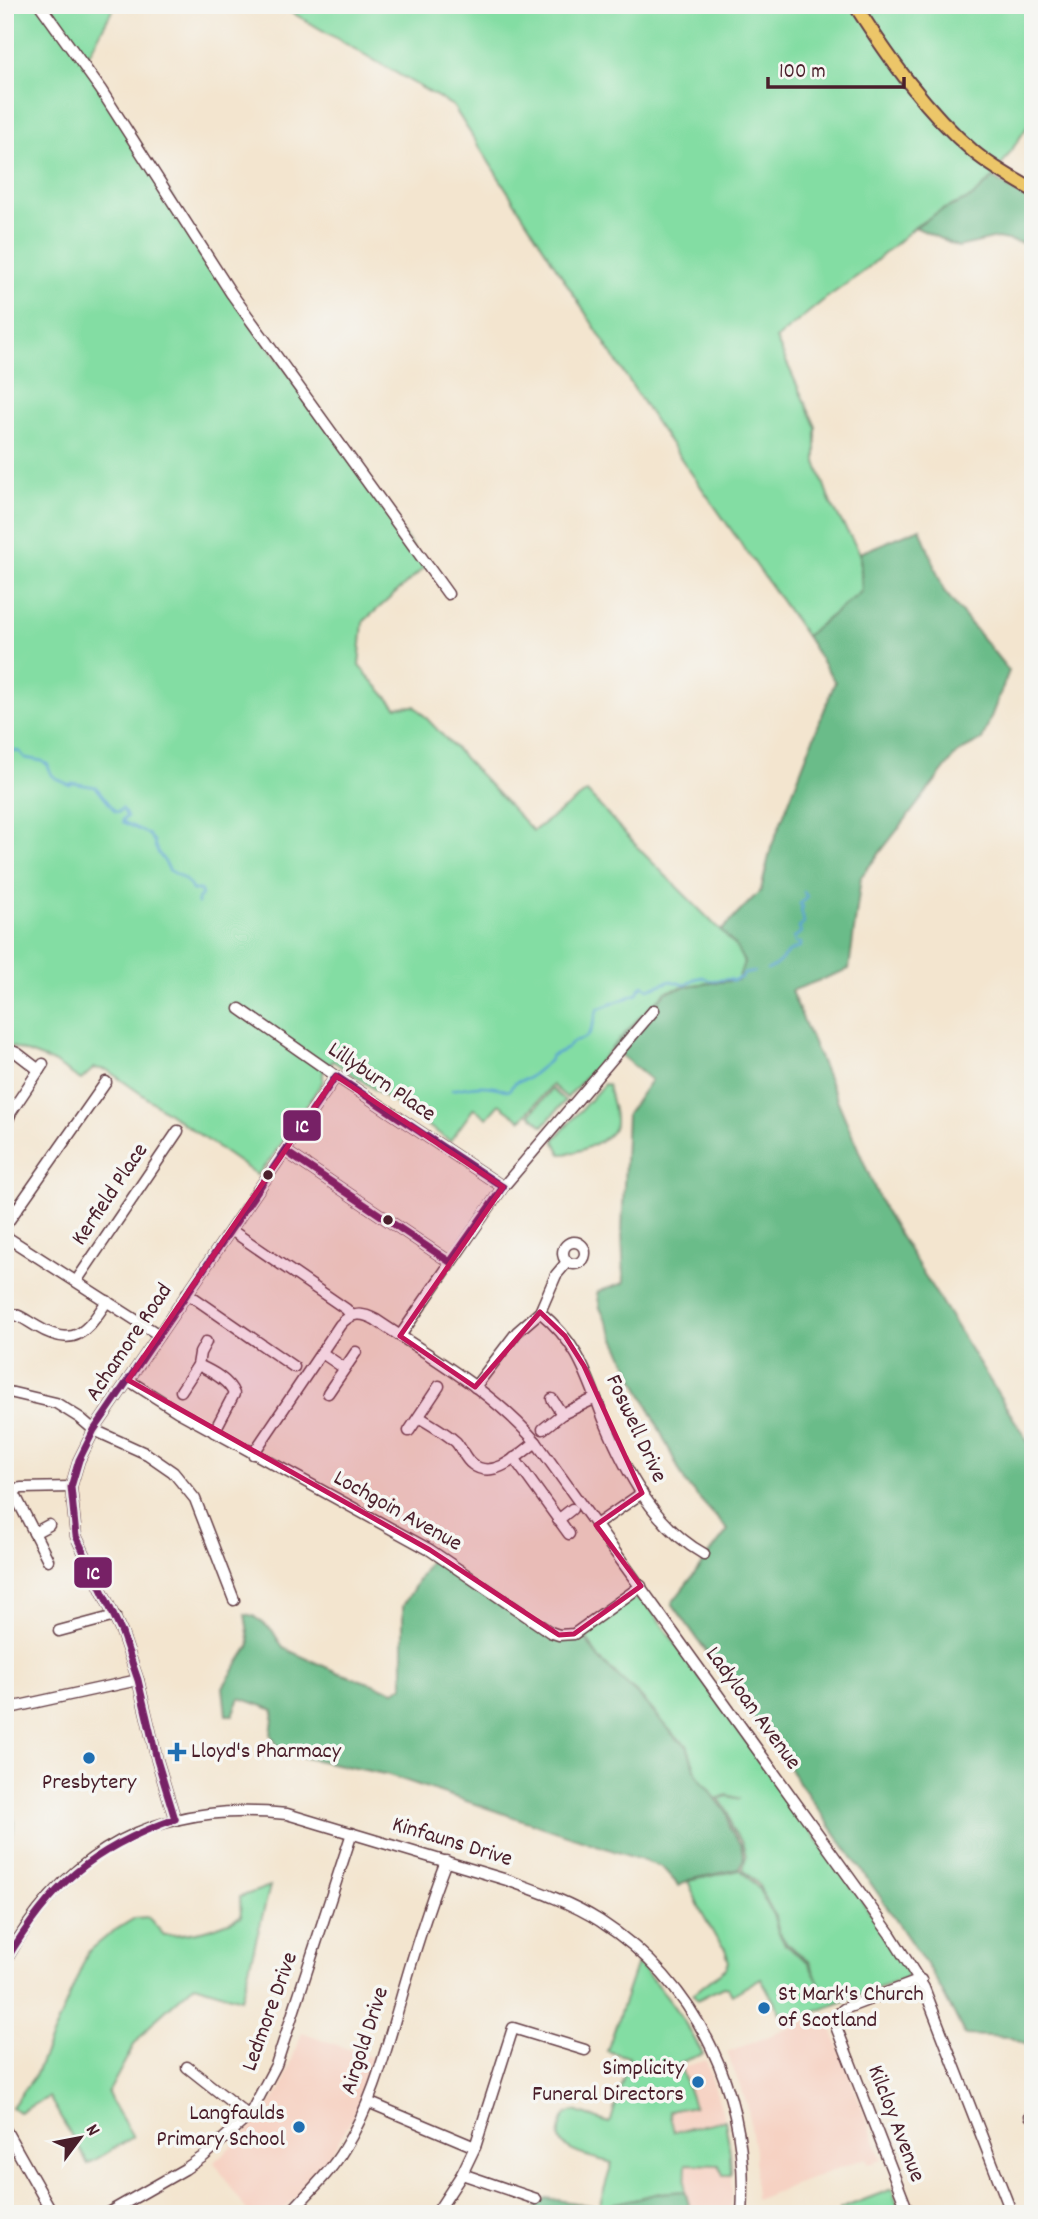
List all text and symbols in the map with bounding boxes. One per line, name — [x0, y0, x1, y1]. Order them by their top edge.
scale bar — [768, 46, 905, 90]
text: 100 m — [779, 58, 826, 88]
street label: Lillyburn Place — [320, 1035, 442, 1131]
line badge: 1C — [282, 1109, 322, 1142]
text: 1C — [295, 1115, 309, 1142]
street label: Kerfield Place — [64, 1137, 158, 1253]
unlabelled marker — [261, 1168, 275, 1182]
unlabelled marker — [381, 1213, 395, 1227]
street label: Achamore Road — [78, 1277, 182, 1409]
street label: Foswell Drive — [596, 1370, 674, 1488]
street label: Lochgoin Avenue — [327, 1463, 467, 1561]
line badge: 1C — [73, 1556, 113, 1589]
text: 1C — [86, 1562, 100, 1589]
street label: Ladyloan Avenue — [696, 1640, 808, 1778]
place label: Lloyd's Pharmacy — [191, 1736, 342, 1769]
marker: Lloyd's Pharmacy — [169, 1744, 185, 1760]
marker: Presbytery — [81, 1750, 97, 1766]
place label: Presbytery — [42, 1767, 137, 1800]
street label: Kinfauns Drive — [388, 1809, 516, 1877]
street label: Ledmore Drive — [234, 1948, 308, 2076]
place label: St Mark's Church of Scotland — [778, 1979, 924, 2038]
street label: Airgold Drive — [333, 1983, 399, 2099]
marker: St Mark's Church of Scotland — [756, 2000, 772, 2016]
place label: Simplicity Funeral Directors — [532, 2053, 685, 2112]
street label: Kilcloy Avenue — [858, 2061, 932, 2187]
marker: Simplicity Funeral Directors — [690, 2074, 706, 2090]
place label: Langfaulds Primary School — [156, 2098, 286, 2157]
north arrow — [46, 2104, 116, 2174]
marker: Langfaulds Primary School — [291, 2119, 307, 2135]
text: N — [78, 2120, 105, 2142]

